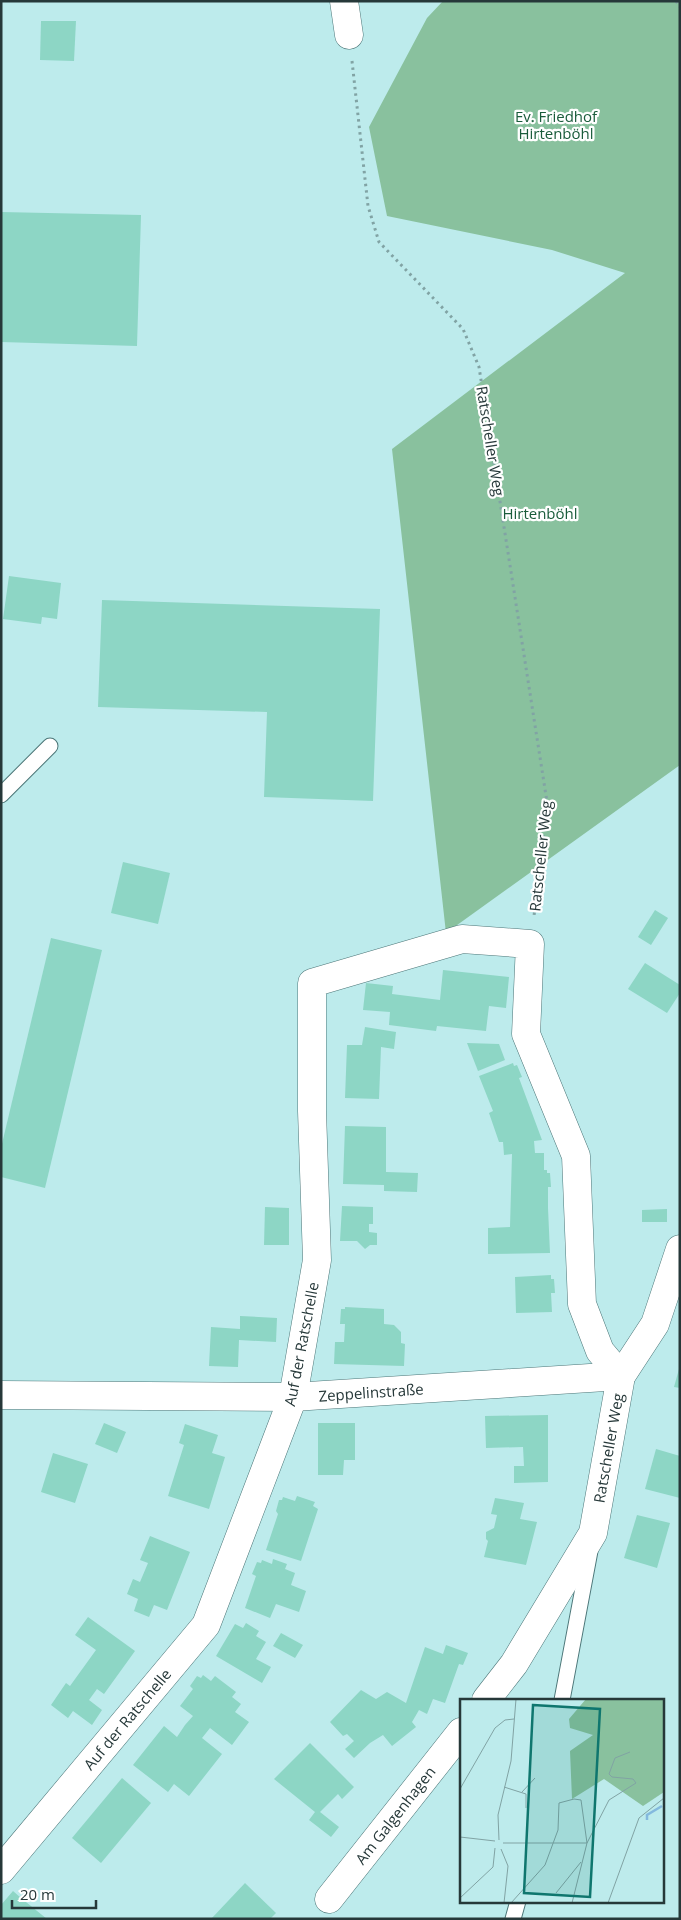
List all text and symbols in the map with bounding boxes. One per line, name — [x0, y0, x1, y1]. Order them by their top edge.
park label: Ev. Friedhof Hirtenböhl — [515, 106, 598, 143]
street label: Ratscheller Weg — [472, 384, 510, 498]
park label: Hirtenböhl — [502, 503, 578, 523]
street label: Ratscheller Weg — [524, 800, 556, 912]
street label: Auf der Ratschelle — [279, 1280, 323, 1408]
street label: Zeppelinstraße — [318, 1378, 424, 1406]
street label: Ratscheller Weg — [588, 1391, 628, 1505]
street label: Auf der Ratschelle — [79, 1664, 175, 1774]
inset map — [460, 1699, 664, 1902]
street label: Am Galgenhagen — [350, 1762, 440, 1868]
scale bar — [12, 1878, 96, 1910]
text: 20 m — [20, 1884, 55, 1904]

